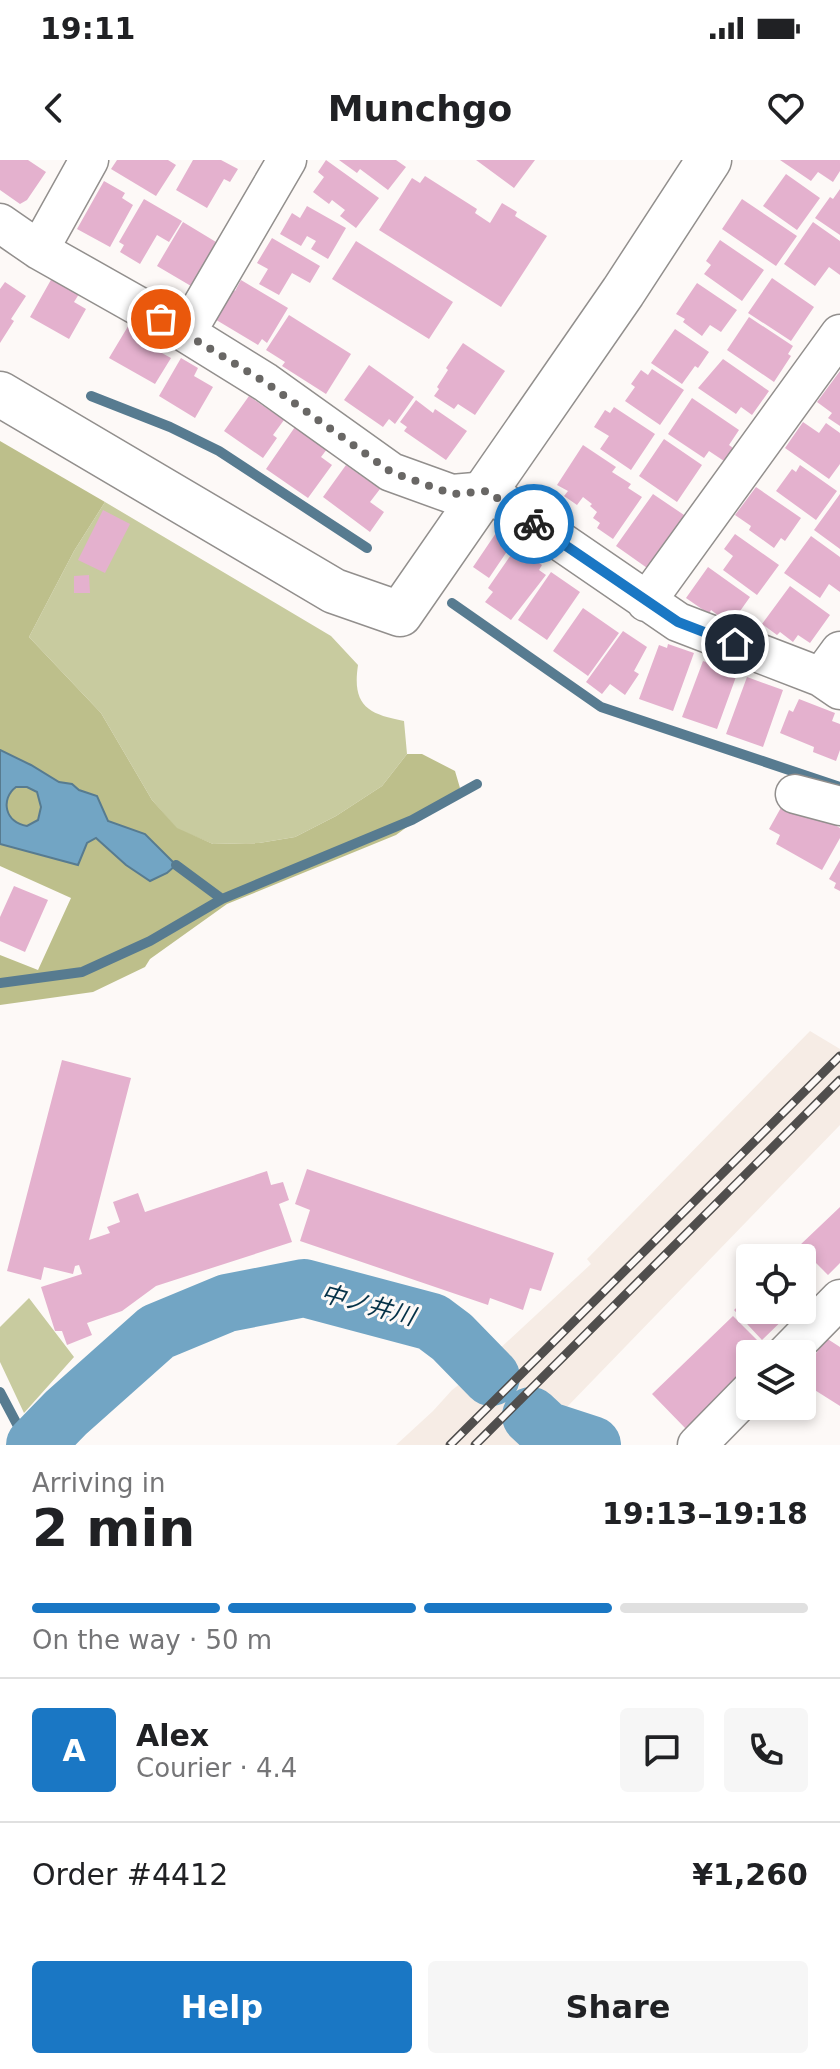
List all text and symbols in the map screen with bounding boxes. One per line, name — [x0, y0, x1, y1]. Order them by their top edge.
text: 19:11 — [40, 11, 136, 46]
icon: back — [32, 86, 76, 130]
icon: heart — [764, 86, 808, 130]
text: Munchgo — [328, 88, 512, 129]
pin — [127, 285, 195, 353]
icon: bag — [139, 297, 183, 341]
courier — [494, 484, 574, 564]
icon: bike — [512, 502, 556, 546]
pin — [701, 610, 769, 678]
icon: home — [713, 622, 757, 666]
map controls — [736, 1244, 816, 1420]
button: locate — [736, 1244, 816, 1324]
water label: 中ノ井川 — [318, 1279, 421, 1332]
button: layers — [736, 1340, 816, 1420]
text: Arriving in — [32, 1468, 166, 1498]
text: 19:13–19:18 — [602, 1496, 808, 1531]
text: 2 min — [32, 1498, 195, 1558]
text: On the way · 50 m — [32, 1625, 272, 1655]
button: chat — [620, 1708, 704, 1792]
button: phone — [724, 1708, 808, 1792]
text: Alex — [136, 1718, 209, 1753]
text: A — [62, 1733, 86, 1768]
text: Courier · 4.4 — [136, 1753, 297, 1783]
text: Order #4412 — [32, 1857, 228, 1892]
text: ¥1,260 — [692, 1857, 808, 1892]
button: Help — [32, 1961, 412, 2053]
button: Share — [428, 1961, 808, 2053]

